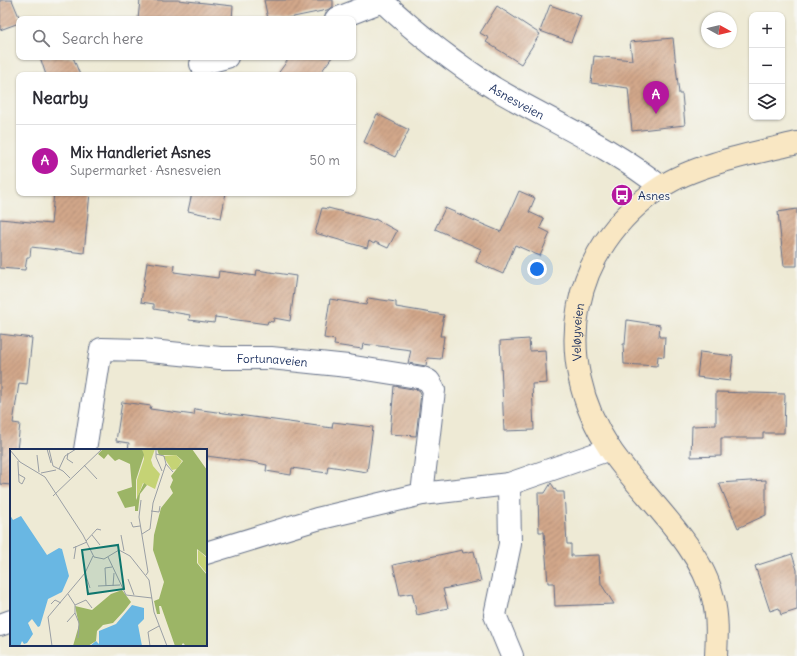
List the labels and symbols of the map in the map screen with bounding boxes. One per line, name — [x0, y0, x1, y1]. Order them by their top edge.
north arrow — [701, 12, 737, 48]
street label: Asnesveien — [487, 80, 547, 122]
pin: A — [643, 81, 669, 114]
bus stop icon: Asnes — [609, 182, 635, 208]
place label: Asnes — [638, 188, 670, 203]
your location — [527, 259, 547, 279]
street label: Veløyveien — [568, 301, 587, 362]
street label: Fortunaveien — [237, 351, 309, 369]
inset map — [10, 449, 207, 646]

